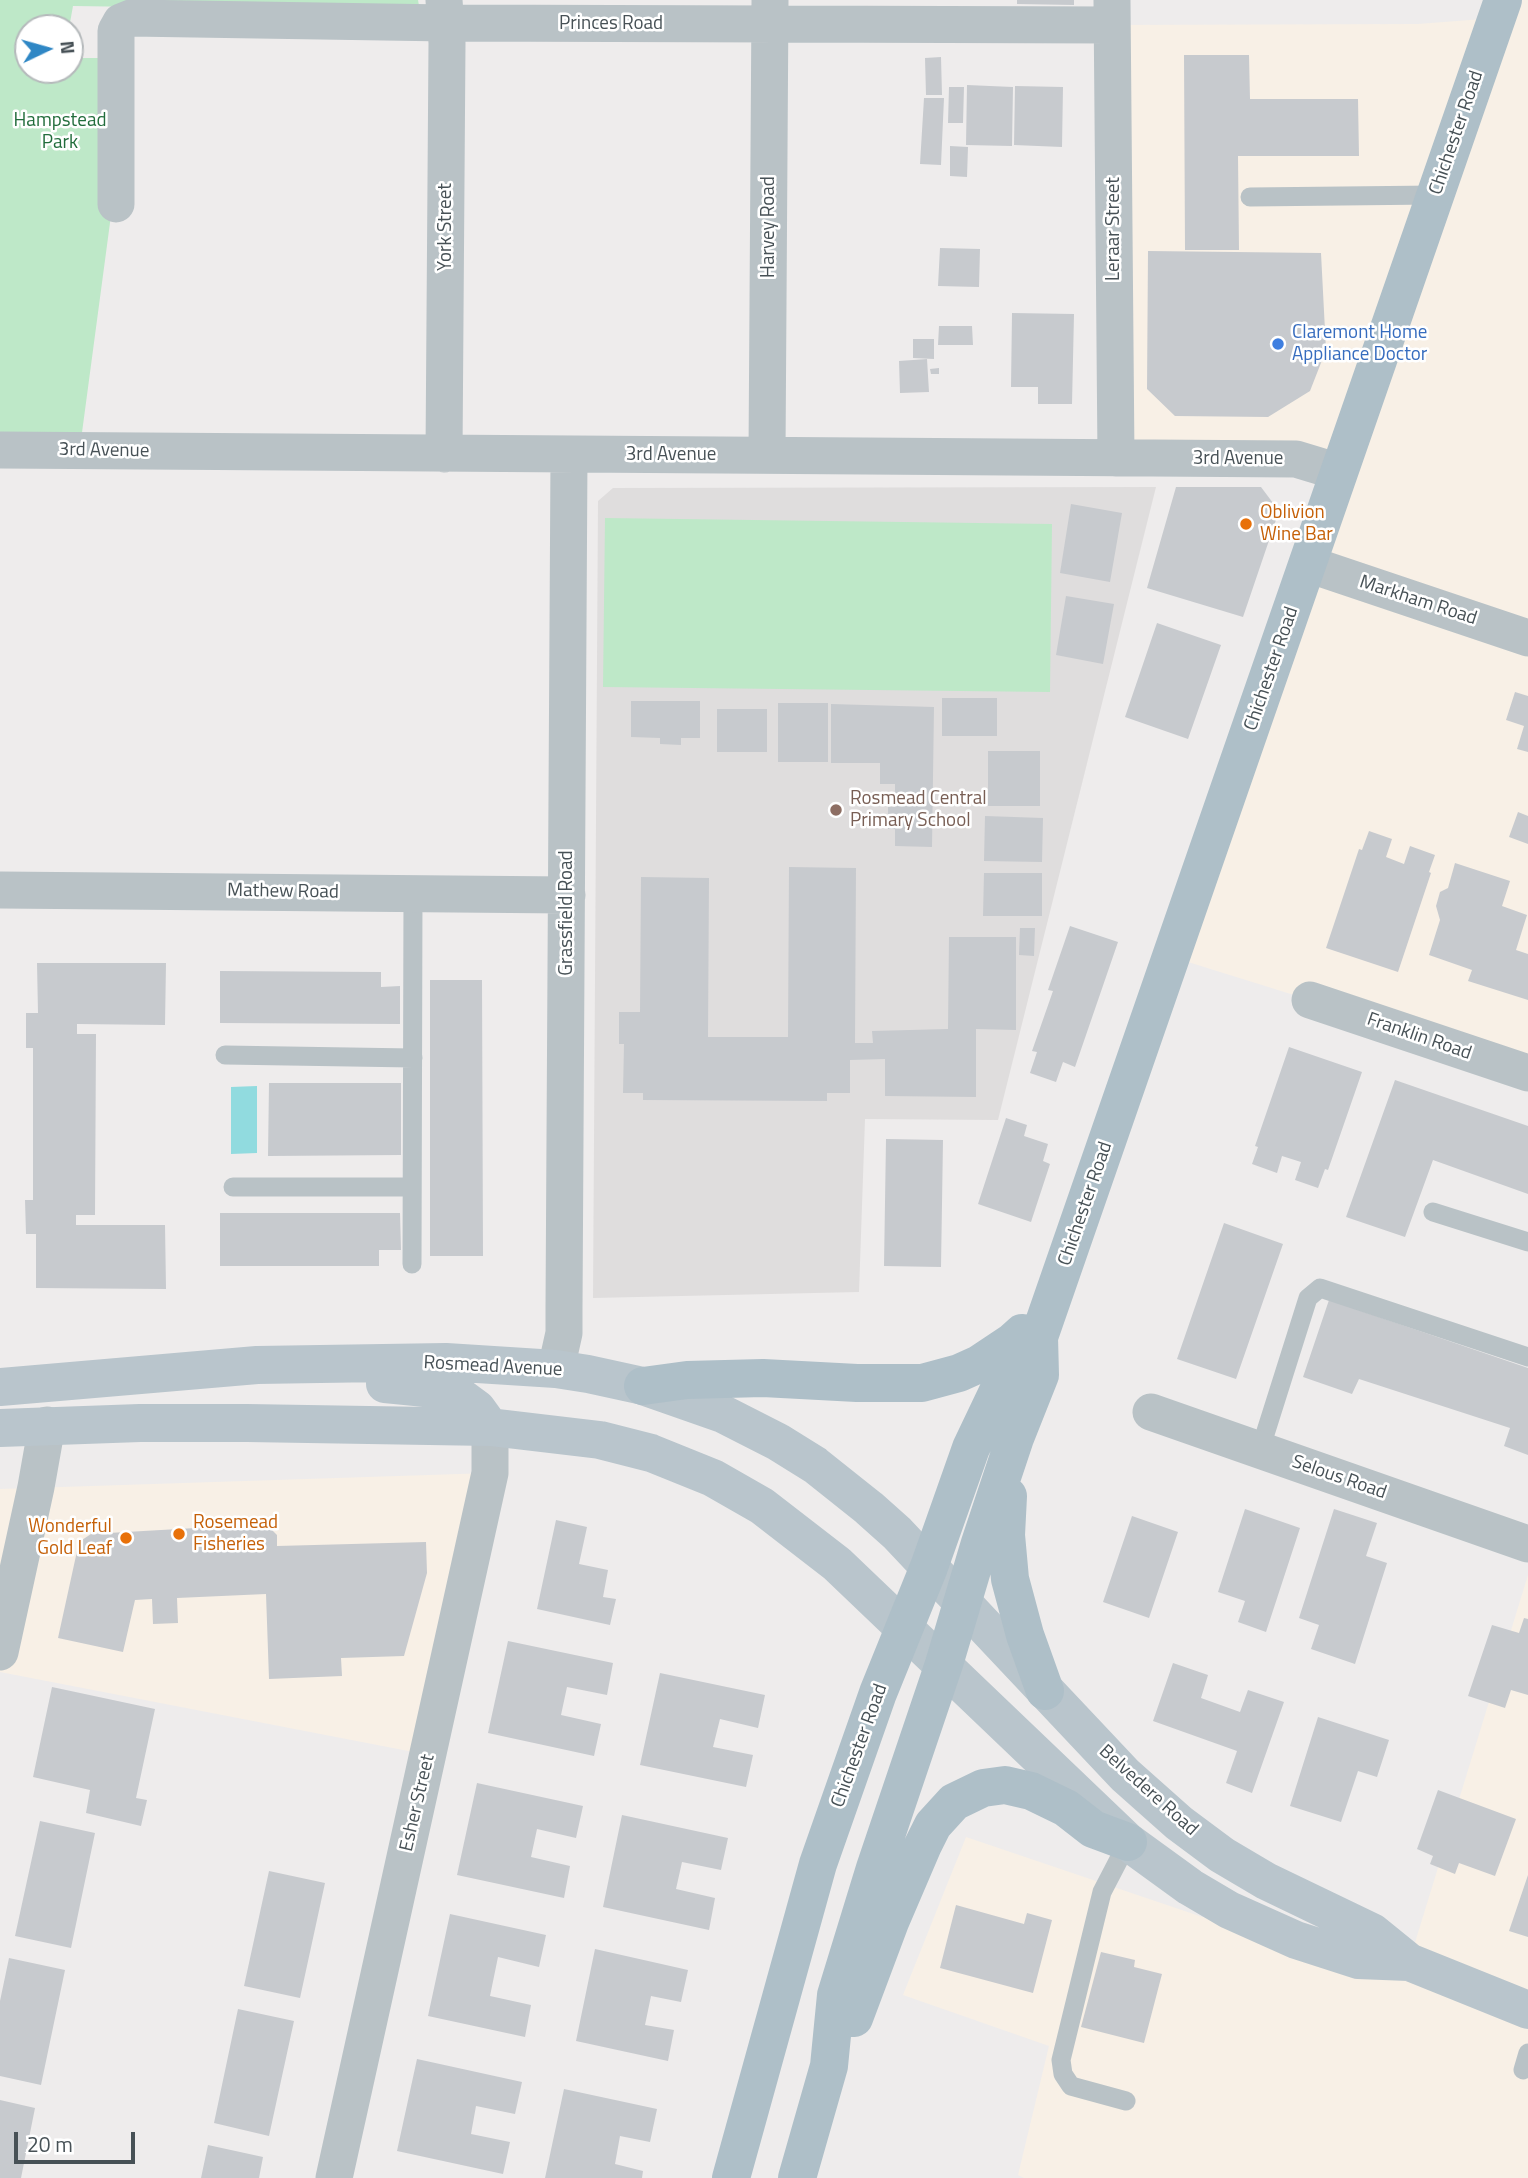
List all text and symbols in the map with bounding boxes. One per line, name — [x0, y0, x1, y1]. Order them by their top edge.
street label: Princes Road — [559, 13, 663, 35]
north arrow — [14, 14, 84, 84]
text: N — [53, 39, 83, 55]
street label: Chichester Road — [1425, 68, 1489, 198]
park label: Hampstead Park — [14, 110, 106, 154]
street label: Harvey Road — [758, 176, 780, 278]
street label: Leraar Street — [1103, 177, 1125, 281]
street label: York Street — [435, 183, 457, 271]
place label: Claremont Home Appliance Doctor — [1292, 322, 1427, 366]
marker: Claremont Home Appliance Doctor — [1270, 336, 1286, 352]
street label: 3rd Avenue — [58, 439, 150, 463]
street label: 3rd Avenue — [626, 444, 716, 466]
street label: 3rd Avenue — [1193, 448, 1283, 470]
place label: Oblivion Wine Bar — [1260, 502, 1333, 546]
marker: Oblivion Wine Bar — [1238, 516, 1254, 532]
street label: Markham Road — [1356, 571, 1480, 631]
street label: Chichester Road — [1240, 604, 1304, 734]
place label: Rosmead Central Primary School — [850, 788, 987, 832]
marker: Rosmead Central Primary School — [828, 802, 844, 818]
street label: Grassfield Road — [556, 850, 578, 976]
street label: Mathew Road — [227, 880, 339, 904]
street label: Franklin Road — [1364, 1008, 1474, 1066]
street label: Chichester Road — [1054, 1139, 1118, 1269]
street label: Rosmead Avenue — [423, 1352, 563, 1382]
street label: Selous Road — [1289, 1451, 1389, 1505]
place label: Rosemead Fisheries — [193, 1512, 278, 1556]
place label: Wonderful Gold Leaf — [28, 1516, 112, 1560]
marker: Rosemead Fisheries — [171, 1526, 187, 1542]
marker: Wonderful Gold Leaf — [118, 1530, 134, 1546]
street label: Chichester Road — [827, 1681, 893, 1811]
street label: Belvedere Road — [1094, 1741, 1202, 1841]
street label: Esher Street — [396, 1752, 440, 1854]
scale bar — [18, 2118, 138, 2162]
text: 20 m — [27, 2128, 73, 2160]

